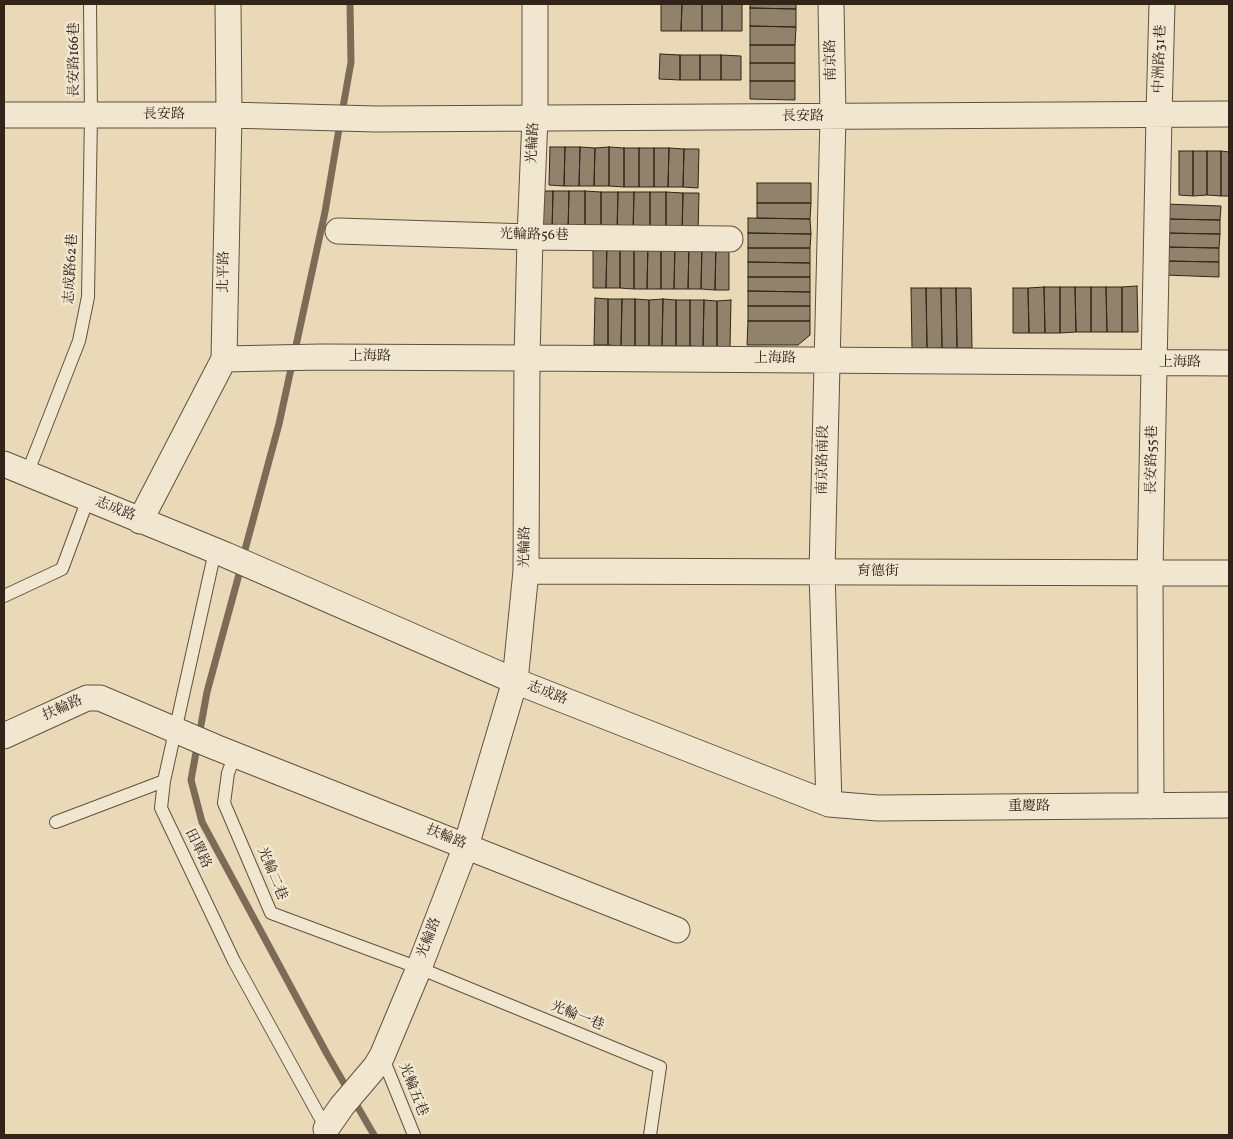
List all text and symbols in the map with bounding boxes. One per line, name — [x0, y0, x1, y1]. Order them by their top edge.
street label: 長安路166巷 — [67, 22, 83, 98]
street label: 中洲路31巷 — [1151, 24, 1171, 94]
street label: 南京路 — [823, 39, 841, 81]
street label: 長安路 — [143, 107, 185, 123]
street label: 長安路 — [782, 109, 824, 125]
street label: 光輪路 — [525, 122, 543, 164]
street label: 光輪路56巷 — [499, 227, 569, 245]
street label: 志成路62巷 — [62, 233, 82, 305]
street label: 北平路 — [216, 251, 234, 293]
street label: 上海路 — [349, 349, 391, 365]
street label: 上海路 — [754, 351, 796, 367]
street label: 上海路 — [1159, 355, 1201, 371]
street label: 南京路南段 — [815, 425, 833, 495]
street label: 長安路55巷 — [1144, 425, 1162, 495]
street label: 志成路 — [92, 494, 138, 526]
street label: 光輪路 — [517, 526, 535, 568]
street label: 育德街 — [857, 564, 899, 580]
street label: 志成路 — [524, 679, 570, 709]
street label: 扶輪路 — [40, 693, 86, 725]
street label: 重慶路 — [1008, 799, 1050, 815]
street label: 扶輪路 — [423, 822, 469, 854]
street label: 田單路 — [180, 826, 214, 872]
street label: 光輪二巷 — [252, 845, 290, 903]
street label: 光輪路 — [415, 915, 445, 961]
street label: 光輪一巷 — [548, 999, 606, 1035]
street label: 光輪五巷 — [394, 1061, 430, 1119]

